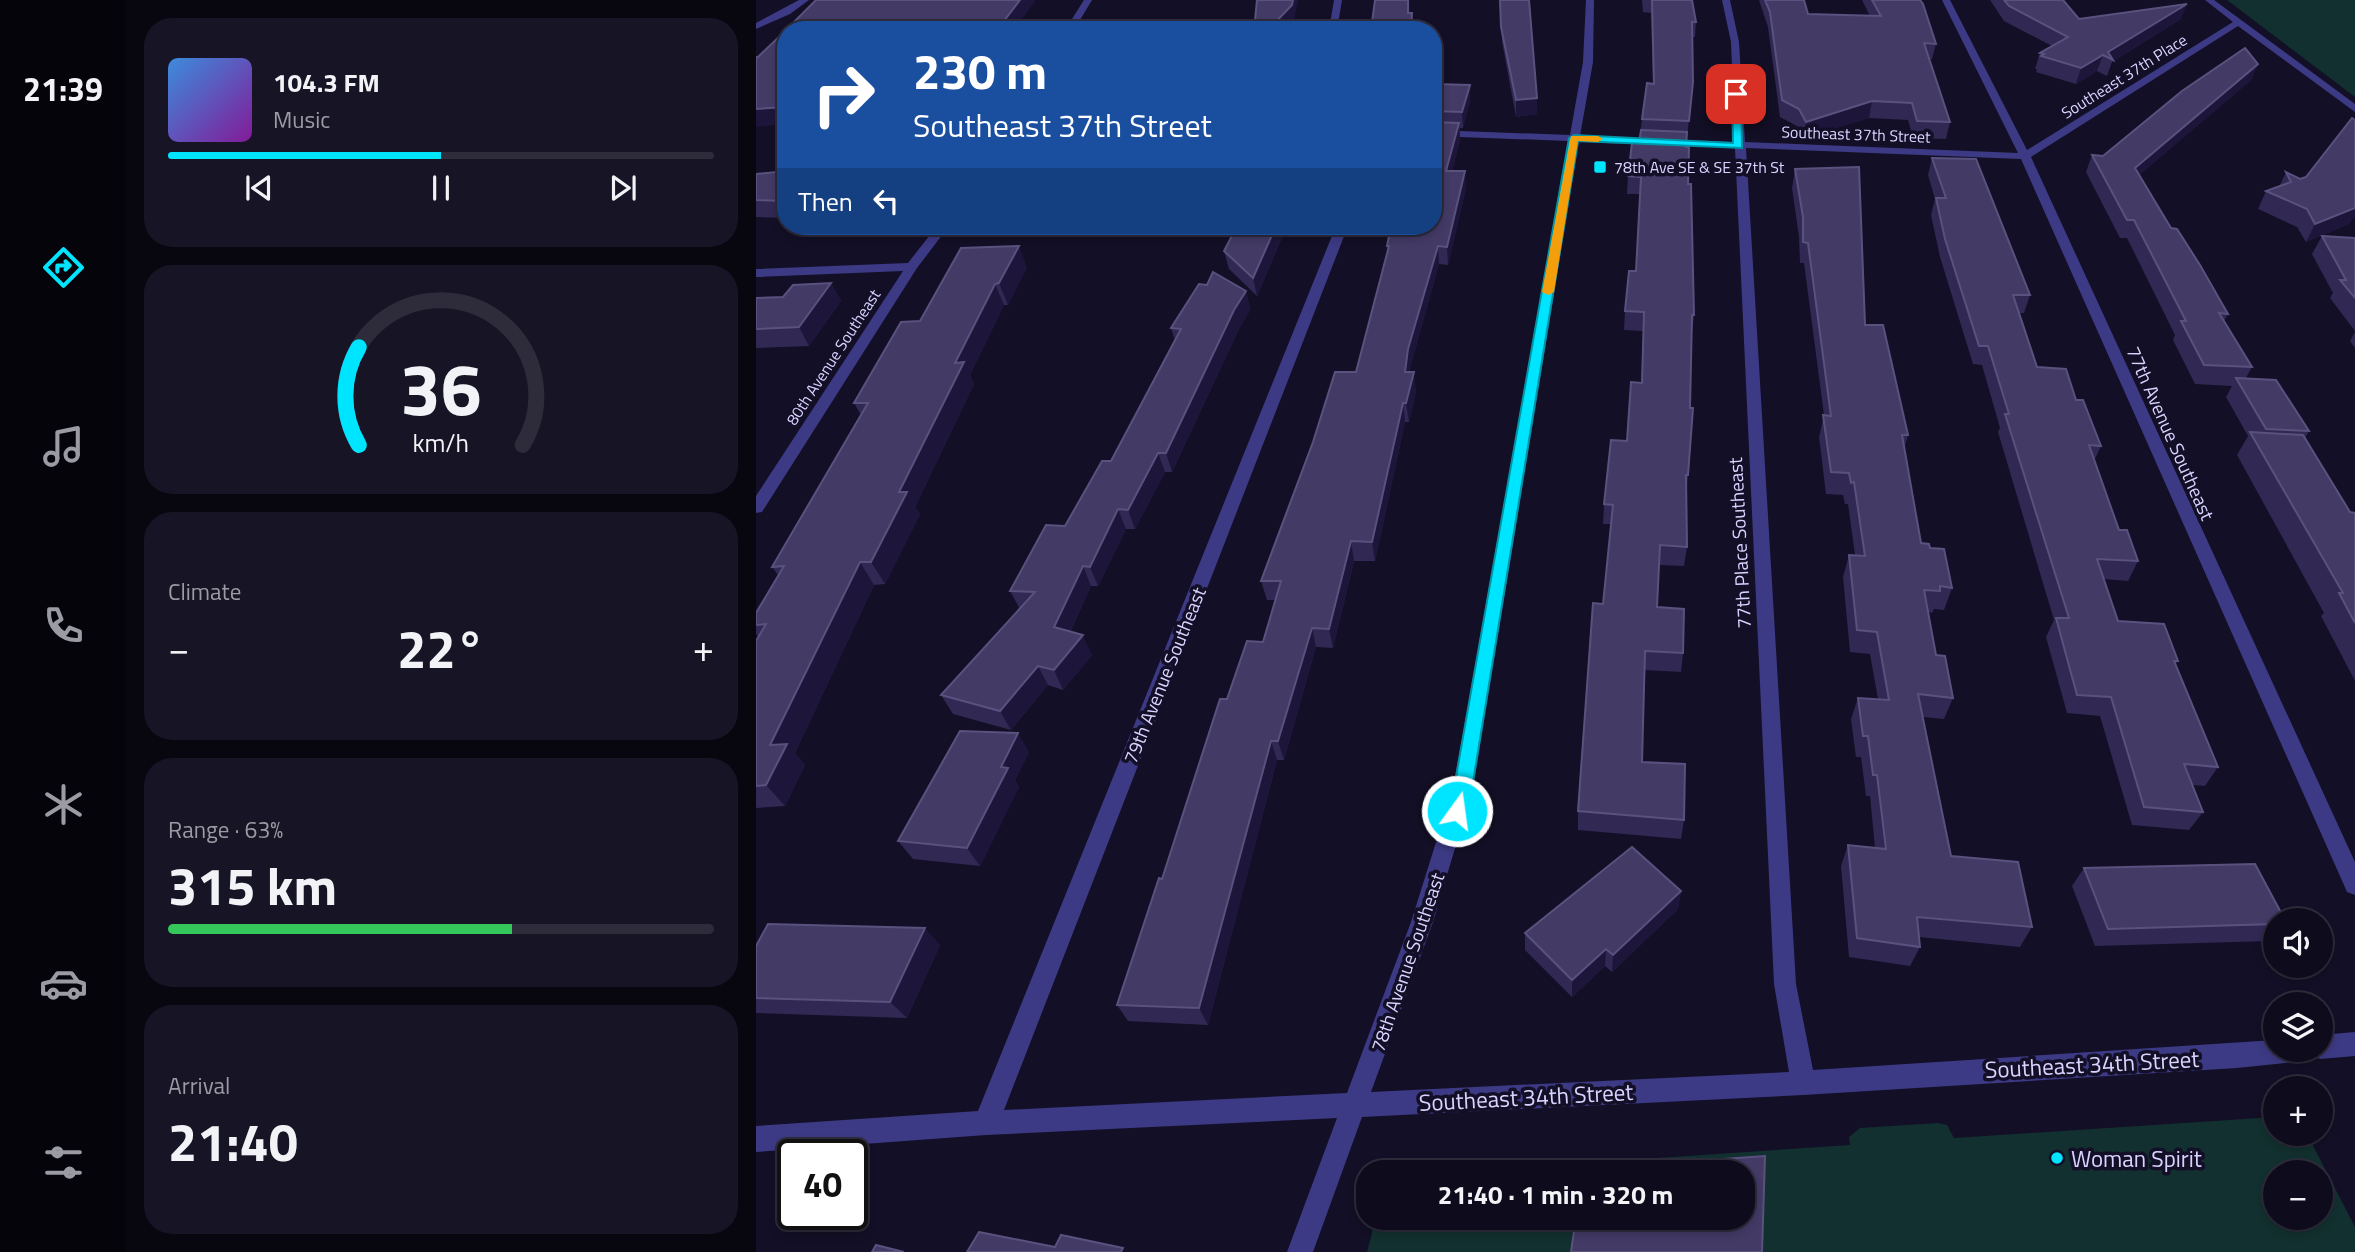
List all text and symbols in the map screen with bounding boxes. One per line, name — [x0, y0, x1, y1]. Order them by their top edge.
street label: Southeast 37th Place — [2056, 28, 2192, 124]
text: 230 m — [913, 33, 1047, 108]
icon: right — [798, 49, 889, 140]
text: 104.3 FM — [273, 63, 380, 102]
pin — [1706, 64, 1766, 124]
text: 21:39 — [23, 65, 103, 113]
icon: arrive — [1717, 75, 1755, 113]
text: Southeast 37th Street — [913, 101, 1212, 149]
text: Music — [273, 102, 330, 137]
street label: Southeast 37th Street — [1781, 119, 1931, 149]
place label: 78th Ave SE & SE 37th St — [1614, 155, 1785, 179]
marker: 78th Ave SE & SE 37th St — [1592, 159, 1608, 175]
icon: previous — [240, 169, 278, 207]
icon: pause — [422, 169, 460, 207]
icon: next — [604, 169, 642, 207]
text: Then — [798, 182, 853, 221]
icon: left — [867, 182, 905, 220]
icon: directions — [39, 243, 88, 292]
street label: 80th Avenue Southeast — [780, 284, 886, 430]
text: 36 — [400, 334, 482, 444]
street label: 77th Avenue Southeast — [2120, 341, 2223, 525]
icon: music — [39, 422, 88, 471]
text: km/h — [413, 424, 469, 462]
street label: 77th Place Southeast — [1720, 456, 1758, 629]
text: Climate — [168, 574, 241, 609]
street label: 79th Avenue Southeast — [1115, 582, 1213, 768]
icon: phone — [39, 601, 88, 650]
text: 22° — [397, 609, 485, 688]
text: − — [168, 619, 189, 677]
text: + — [693, 619, 714, 677]
position arrow — [1420, 774, 1494, 848]
icon: climate — [39, 780, 88, 829]
text: Range · 63% — [168, 812, 283, 847]
text: 315 km — [168, 846, 337, 925]
street label: 78th Avenue Southeast — [1363, 868, 1451, 1056]
map controls — [2263, 908, 2333, 1230]
button: sound — [2263, 908, 2333, 978]
icon: car — [39, 959, 88, 1008]
button: layers — [2263, 992, 2333, 1062]
street label: Southeast 34th Street — [1984, 1041, 2200, 1087]
text: Arrival — [168, 1068, 230, 1103]
street label: Southeast 34th Street — [1418, 1074, 1634, 1120]
button: + — [2263, 1076, 2333, 1146]
text: 21:40 — [168, 1102, 298, 1181]
icon: filters — [39, 1138, 88, 1187]
speed limit sign: 40 — [777, 1139, 868, 1230]
place label: Woman Spirit — [2071, 1141, 2202, 1176]
marker: Woman Spirit — [2049, 1150, 2065, 1166]
button: − — [2263, 1160, 2333, 1230]
text: 21:40 · 1 min · 320 m — [1438, 1175, 1673, 1214]

